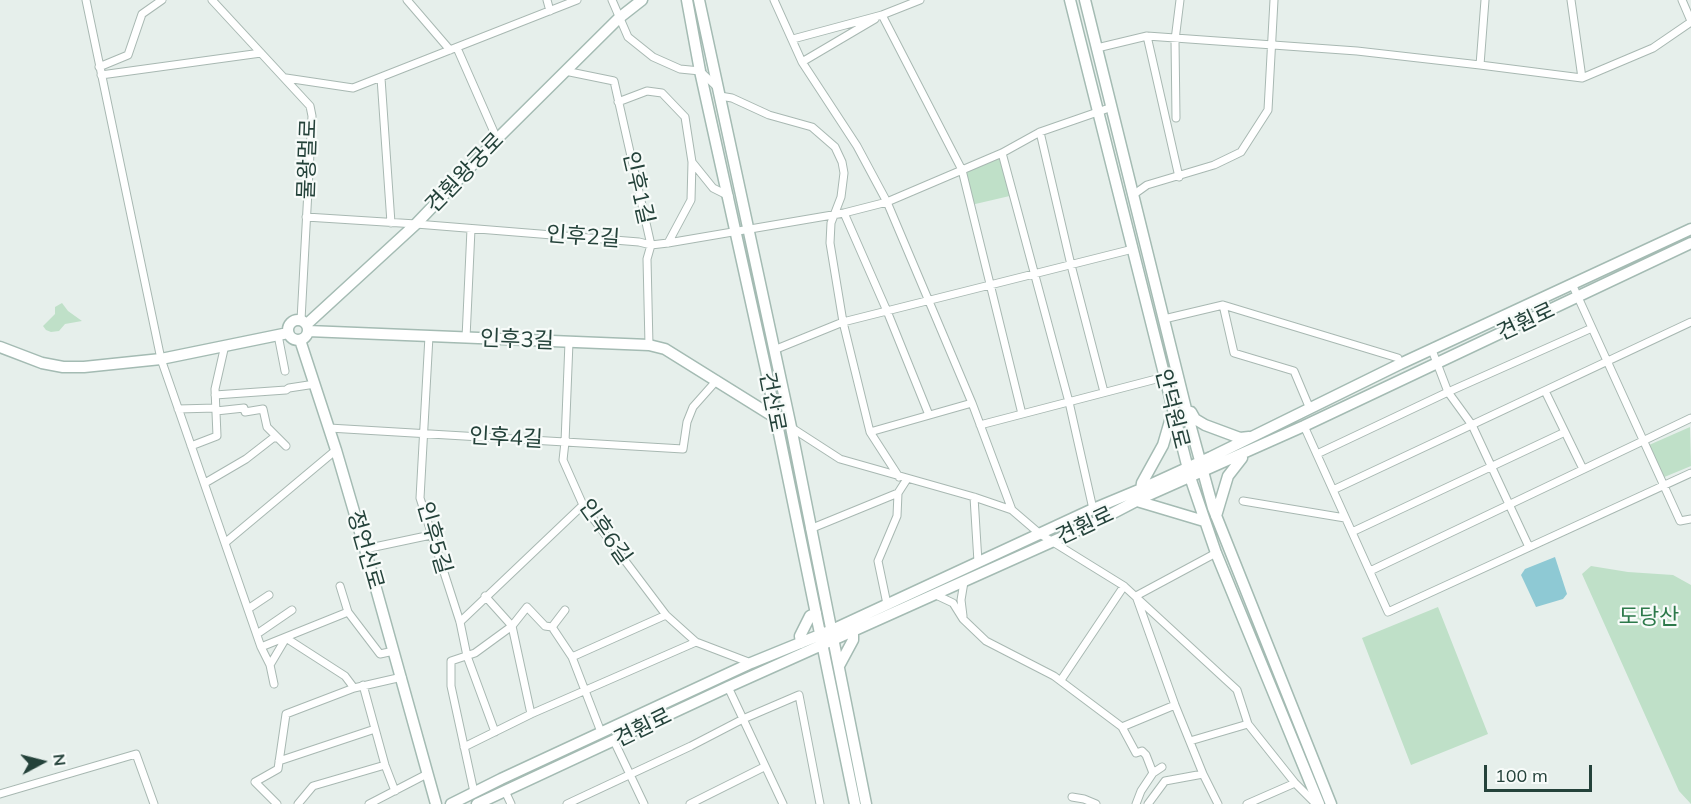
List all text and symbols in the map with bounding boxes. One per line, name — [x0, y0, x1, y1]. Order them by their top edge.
street label: 물왕멀로 — [293, 118, 323, 200]
street label: 견훤왕궁로 — [420, 127, 510, 219]
street label: 인후1길 — [617, 149, 659, 227]
street label: 인후2길 — [545, 221, 621, 253]
street label: 견훤로 — [1493, 297, 1559, 347]
street label: 인후3길 — [480, 326, 554, 354]
street label: 안덕원로 — [1149, 367, 1195, 451]
street label: 건산로 — [753, 370, 791, 434]
street label: 인후4길 — [468, 423, 544, 453]
street label: 인후6길 — [573, 494, 637, 570]
street label: 인후5길 — [411, 499, 457, 577]
street label: 견훤로 — [1052, 501, 1118, 551]
street label: 정언신로 — [341, 507, 389, 593]
park label: 도당산 — [1619, 604, 1679, 630]
street label: 견훤로 — [610, 703, 676, 753]
north arrow — [12, 732, 72, 792]
text: N — [49, 753, 71, 767]
scale bar — [1487, 753, 1595, 791]
text: 100 m — [1495, 764, 1548, 787]

